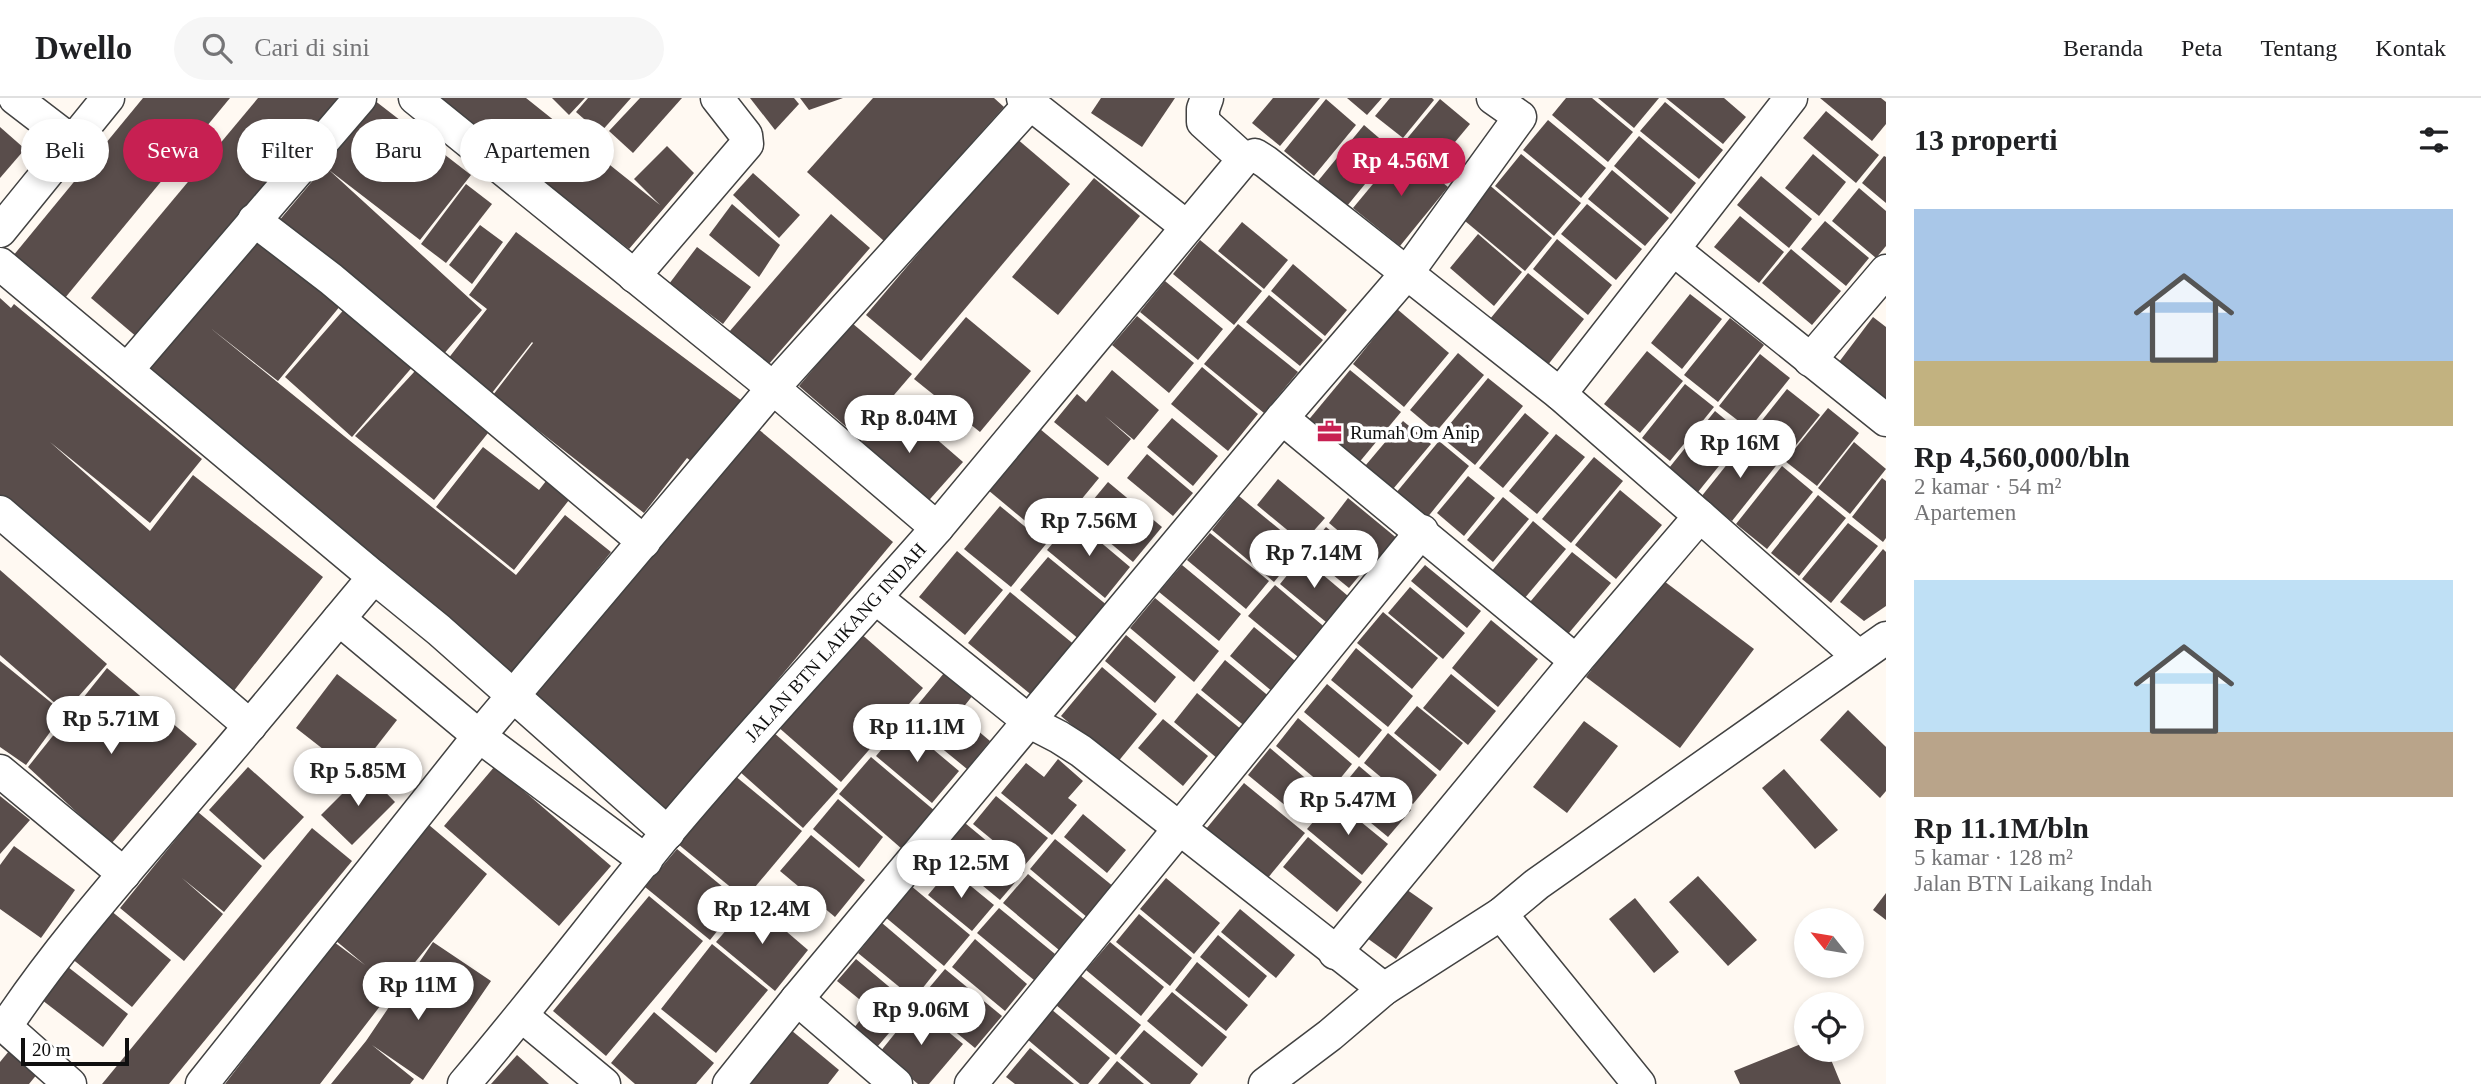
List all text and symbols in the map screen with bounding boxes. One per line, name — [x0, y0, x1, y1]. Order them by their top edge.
search box — [174, 17, 664, 80]
icon: search — [198, 29, 236, 67]
text: Dwello — [35, 30, 132, 66]
text: Cari di sini — [254, 33, 370, 62]
text: Beranda — [2063, 35, 2143, 61]
text: Peta — [2181, 35, 2222, 61]
text: Tentang — [2260, 35, 2337, 61]
text: Kontak — [2375, 35, 2446, 61]
chip: Beli — [21, 119, 109, 182]
chip: Sewa — [123, 119, 223, 182]
chip: Filter — [237, 119, 337, 182]
chip: Baru — [351, 119, 446, 182]
chip: Apartemen — [460, 119, 614, 182]
icon: filters — [2415, 121, 2453, 159]
text: 13 properti — [1914, 123, 2058, 156]
pin: Rp 4.56M — [1329, 139, 1473, 198]
text: Rp 4.56M — [1352, 148, 1450, 173]
icon: home — [2121, 255, 2247, 381]
pin: Rp 8.04M — [837, 396, 981, 455]
text: Rp 8.04M — [860, 405, 958, 430]
office icon: Rumah Om Anip — [1316, 418, 1344, 446]
pin: Rp 16M — [1683, 420, 1797, 480]
place label: Rumah Om Anip — [1350, 422, 1480, 443]
text: Rp 16M — [1700, 430, 1780, 455]
text: Rp 4,560,000/bln — [1914, 440, 2130, 473]
text: 2 kamar · 54 m² — [1914, 474, 2061, 499]
pin: Rp 7.56M — [1017, 498, 1161, 558]
text: Apartemen — [1914, 500, 2016, 525]
text: Rp 7.56M — [1040, 508, 1138, 533]
pin: Rp 7.14M — [1242, 531, 1386, 590]
street label: JALAN BTN LAIKANG INDAH — [741, 538, 930, 746]
text: Rp 7.14M — [1265, 540, 1363, 565]
icon: home — [2121, 626, 2247, 752]
pin: Rp 5.71M — [39, 696, 183, 756]
pin: Rp 11.1M — [845, 704, 989, 764]
text: Rp 5.71M — [62, 706, 160, 731]
text: Rp 11.1M — [869, 714, 965, 739]
pin: Rp 5.85M — [286, 748, 430, 808]
text: Rp 5.85M — [309, 758, 407, 783]
pin: Rp 5.47M — [1276, 778, 1420, 837]
text: Rp 5.47M — [1299, 787, 1397, 812]
text: Rp 11.1M/bln — [1914, 811, 2089, 844]
pin: Rp 12.5M — [889, 840, 1033, 900]
text: 5 kamar · 128 m² — [1914, 845, 2073, 870]
text: Rp 12.5M — [912, 850, 1010, 875]
text: Jalan BTN Laikang Indah — [1914, 871, 2152, 896]
pin: Rp 12.4M — [690, 886, 834, 946]
text: Rp 12.4M — [713, 896, 811, 921]
north arrow — [1794, 908, 1864, 978]
map controls — [1794, 908, 1864, 1062]
pin: Rp 11M — [361, 962, 475, 1022]
text: Rp 11M — [379, 972, 457, 997]
pin: Rp 9.06M — [849, 988, 993, 1047]
button: locate — [1794, 992, 1864, 1062]
text: Rp 9.06M — [872, 997, 970, 1022]
scale bar — [21, 1035, 130, 1067]
text: 20 m — [32, 1039, 71, 1060]

